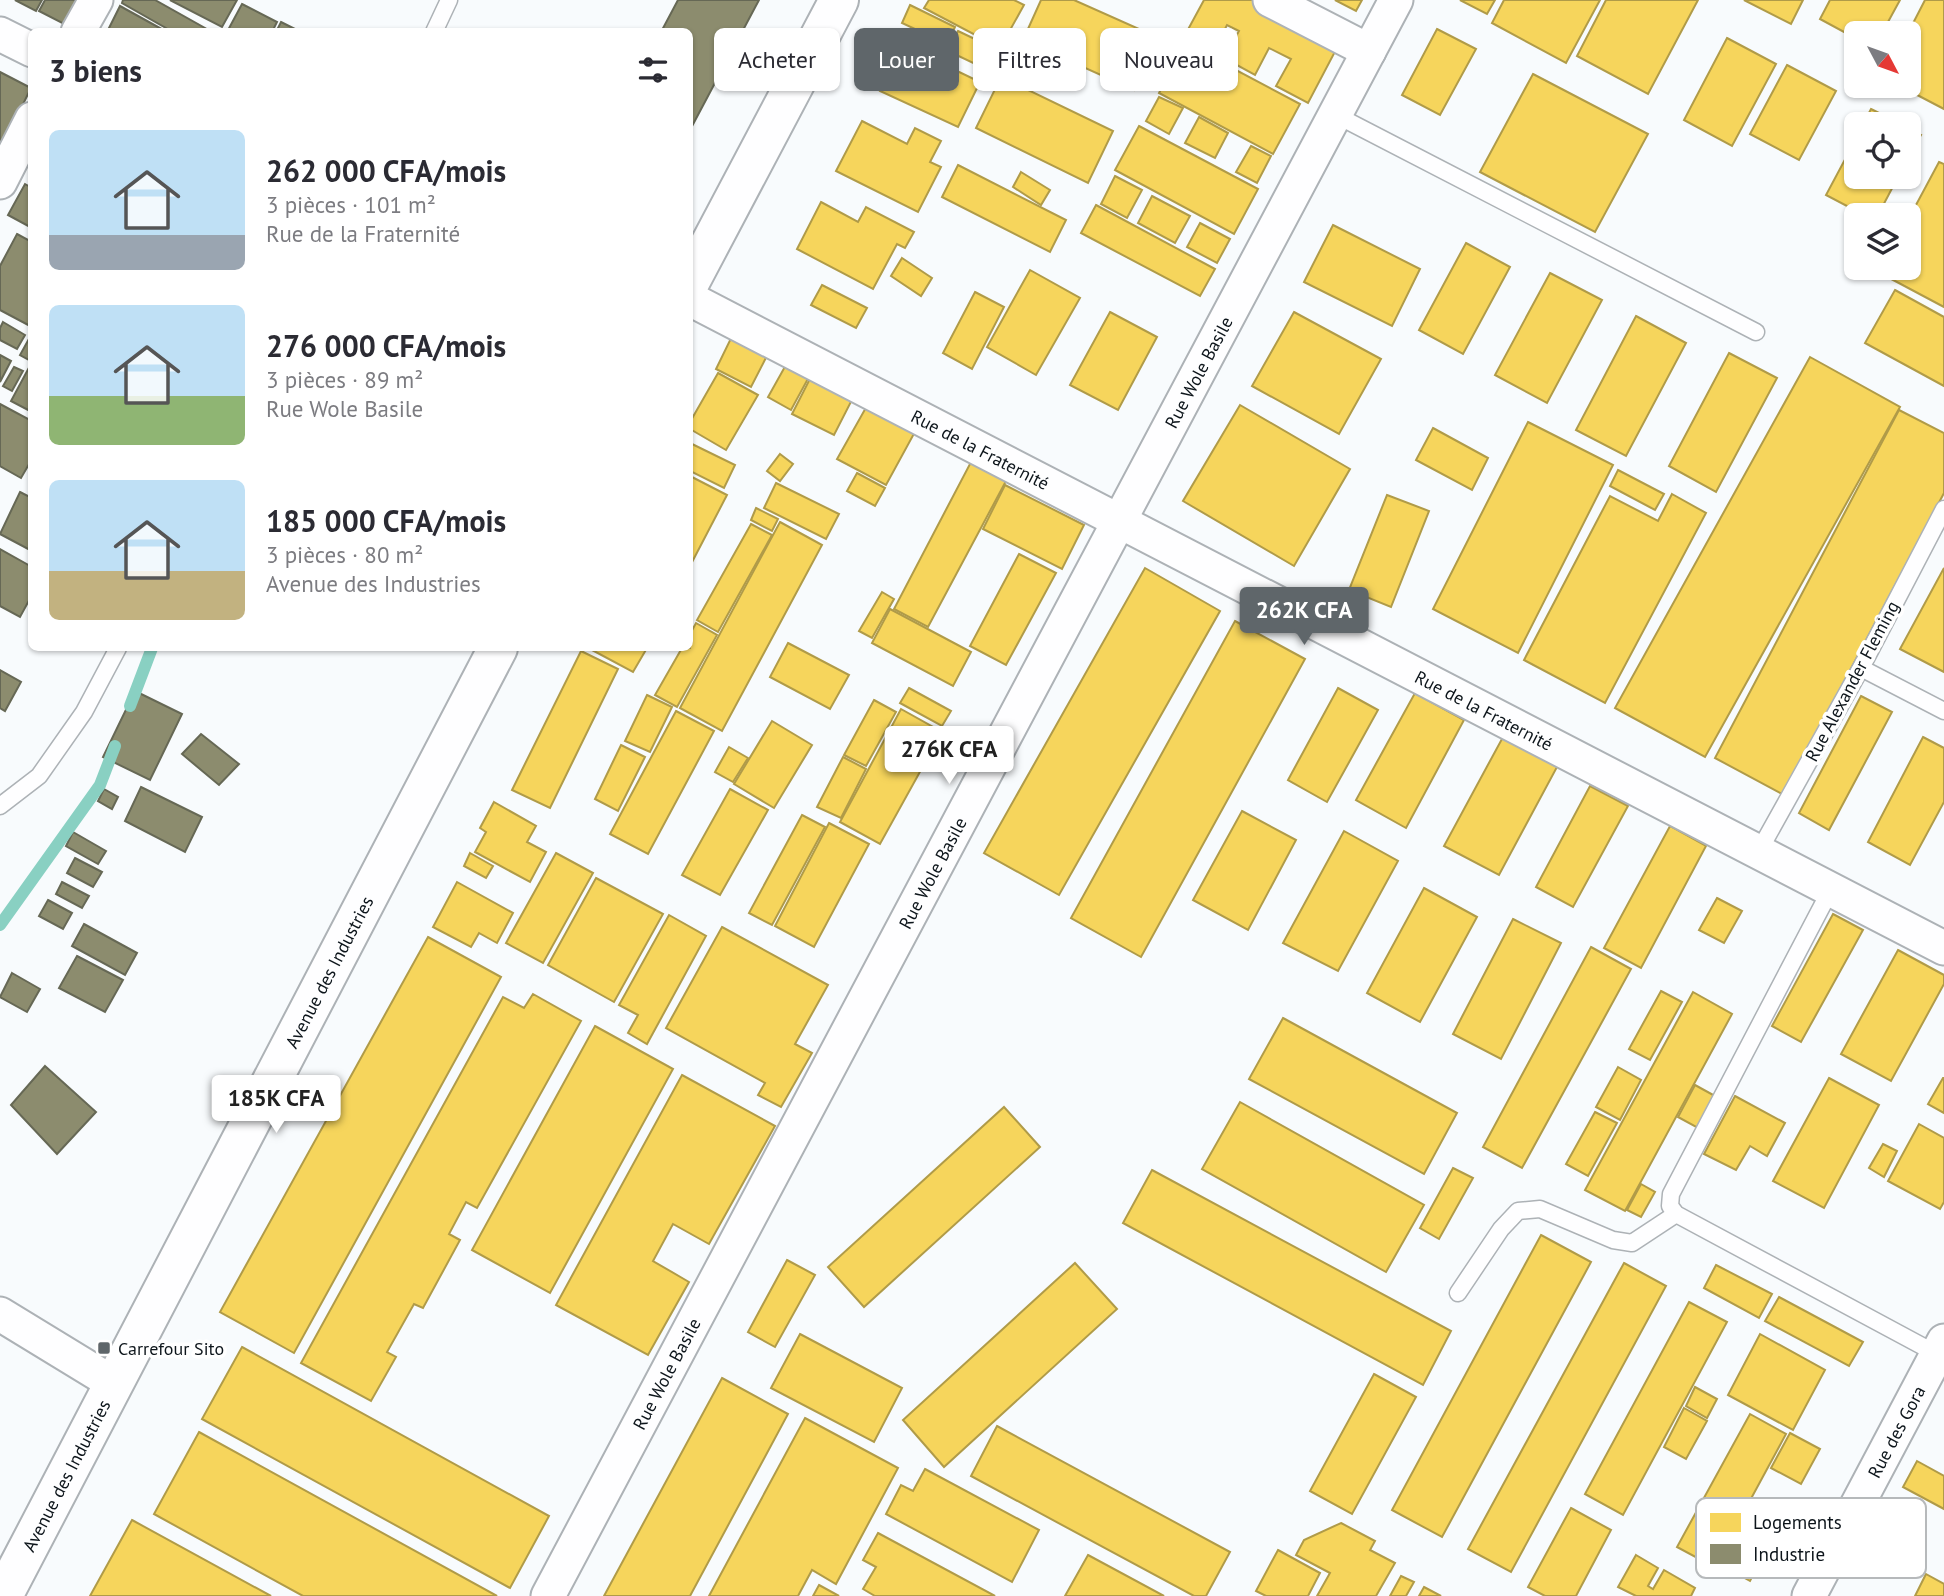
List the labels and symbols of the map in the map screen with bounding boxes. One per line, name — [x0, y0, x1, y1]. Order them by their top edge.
north arrow — [1844, 21, 1922, 98]
street label: Rue Wole Basile — [1159, 312, 1237, 432]
street label: Rue de la Fraternité — [908, 404, 1053, 494]
pin: 262K CFA — [1232, 588, 1376, 647]
street label: Rue Alexander Fleming — [1800, 597, 1904, 765]
street label: Rue de la Fraternité — [1411, 665, 1557, 755]
pin: 276K CFA — [877, 726, 1021, 786]
street label: Rue Wole Basile — [893, 813, 971, 933]
street label: Avenue des Industries — [280, 892, 378, 1052]
pin: 185K CFA — [204, 1076, 348, 1135]
street label: Rue Wole Basile — [627, 1314, 705, 1433]
place label: Carrefour Sito — [118, 1337, 224, 1360]
marker: Carrefour Sito — [96, 1340, 112, 1356]
street label: Rue des Gora — [1862, 1382, 1930, 1482]
street label: Avenue des Industries — [17, 1396, 115, 1555]
legend — [1696, 1498, 1926, 1578]
text: Logements — [1753, 1510, 1842, 1534]
text: Industrie — [1753, 1542, 1825, 1566]

